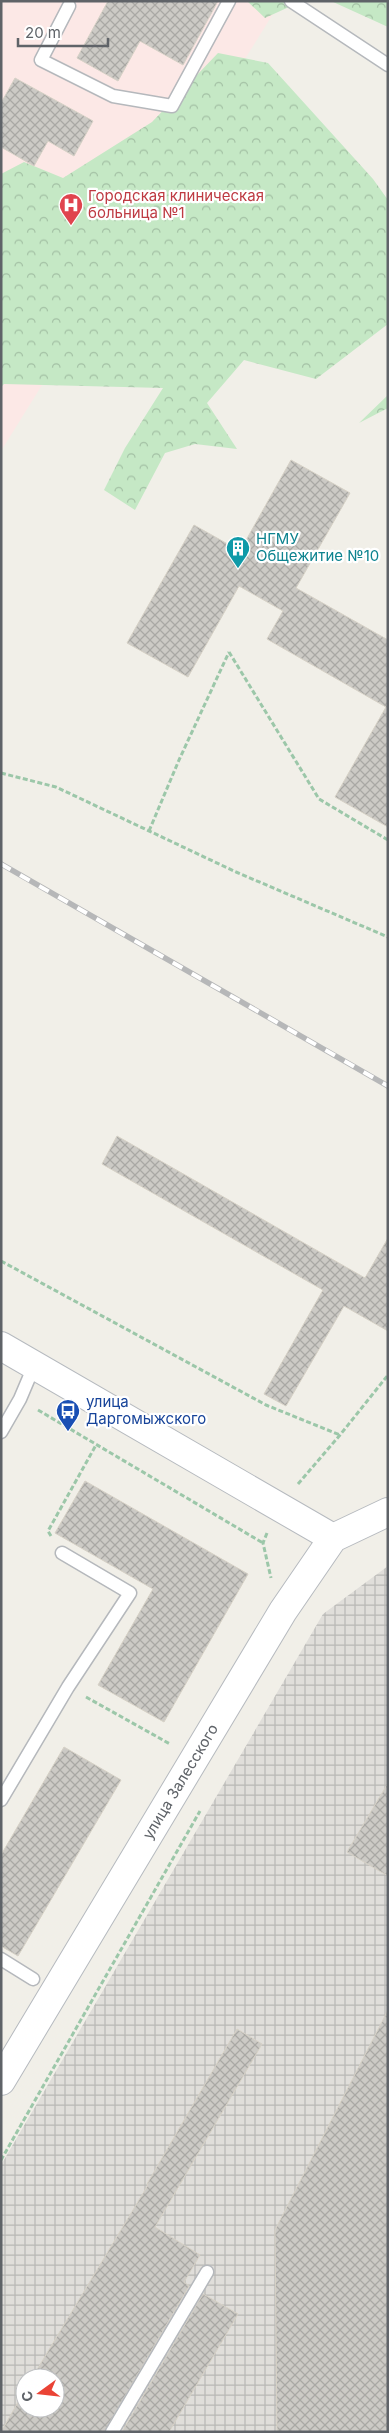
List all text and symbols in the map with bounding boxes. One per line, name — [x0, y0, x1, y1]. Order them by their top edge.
scale bar — [18, 15, 108, 47]
text: 20 m — [25, 23, 61, 42]
place label: Городская клиническая больница №1 — [88, 186, 264, 222]
hospital icon: Городская клиническая больница №1 — [58, 192, 84, 226]
place label: НГМУ Общежитие №10 — [256, 529, 379, 565]
building icon: НГМУ Общежитие №10 — [225, 535, 251, 569]
place label: улица Даргомыжского — [86, 1392, 206, 1428]
bus stop icon: улица Даргомыжского — [55, 1398, 81, 1432]
street label: улица Залесского — [138, 1720, 222, 1843]
north arrow — [15, 2368, 65, 2418]
text: С — [17, 2389, 37, 2404]

